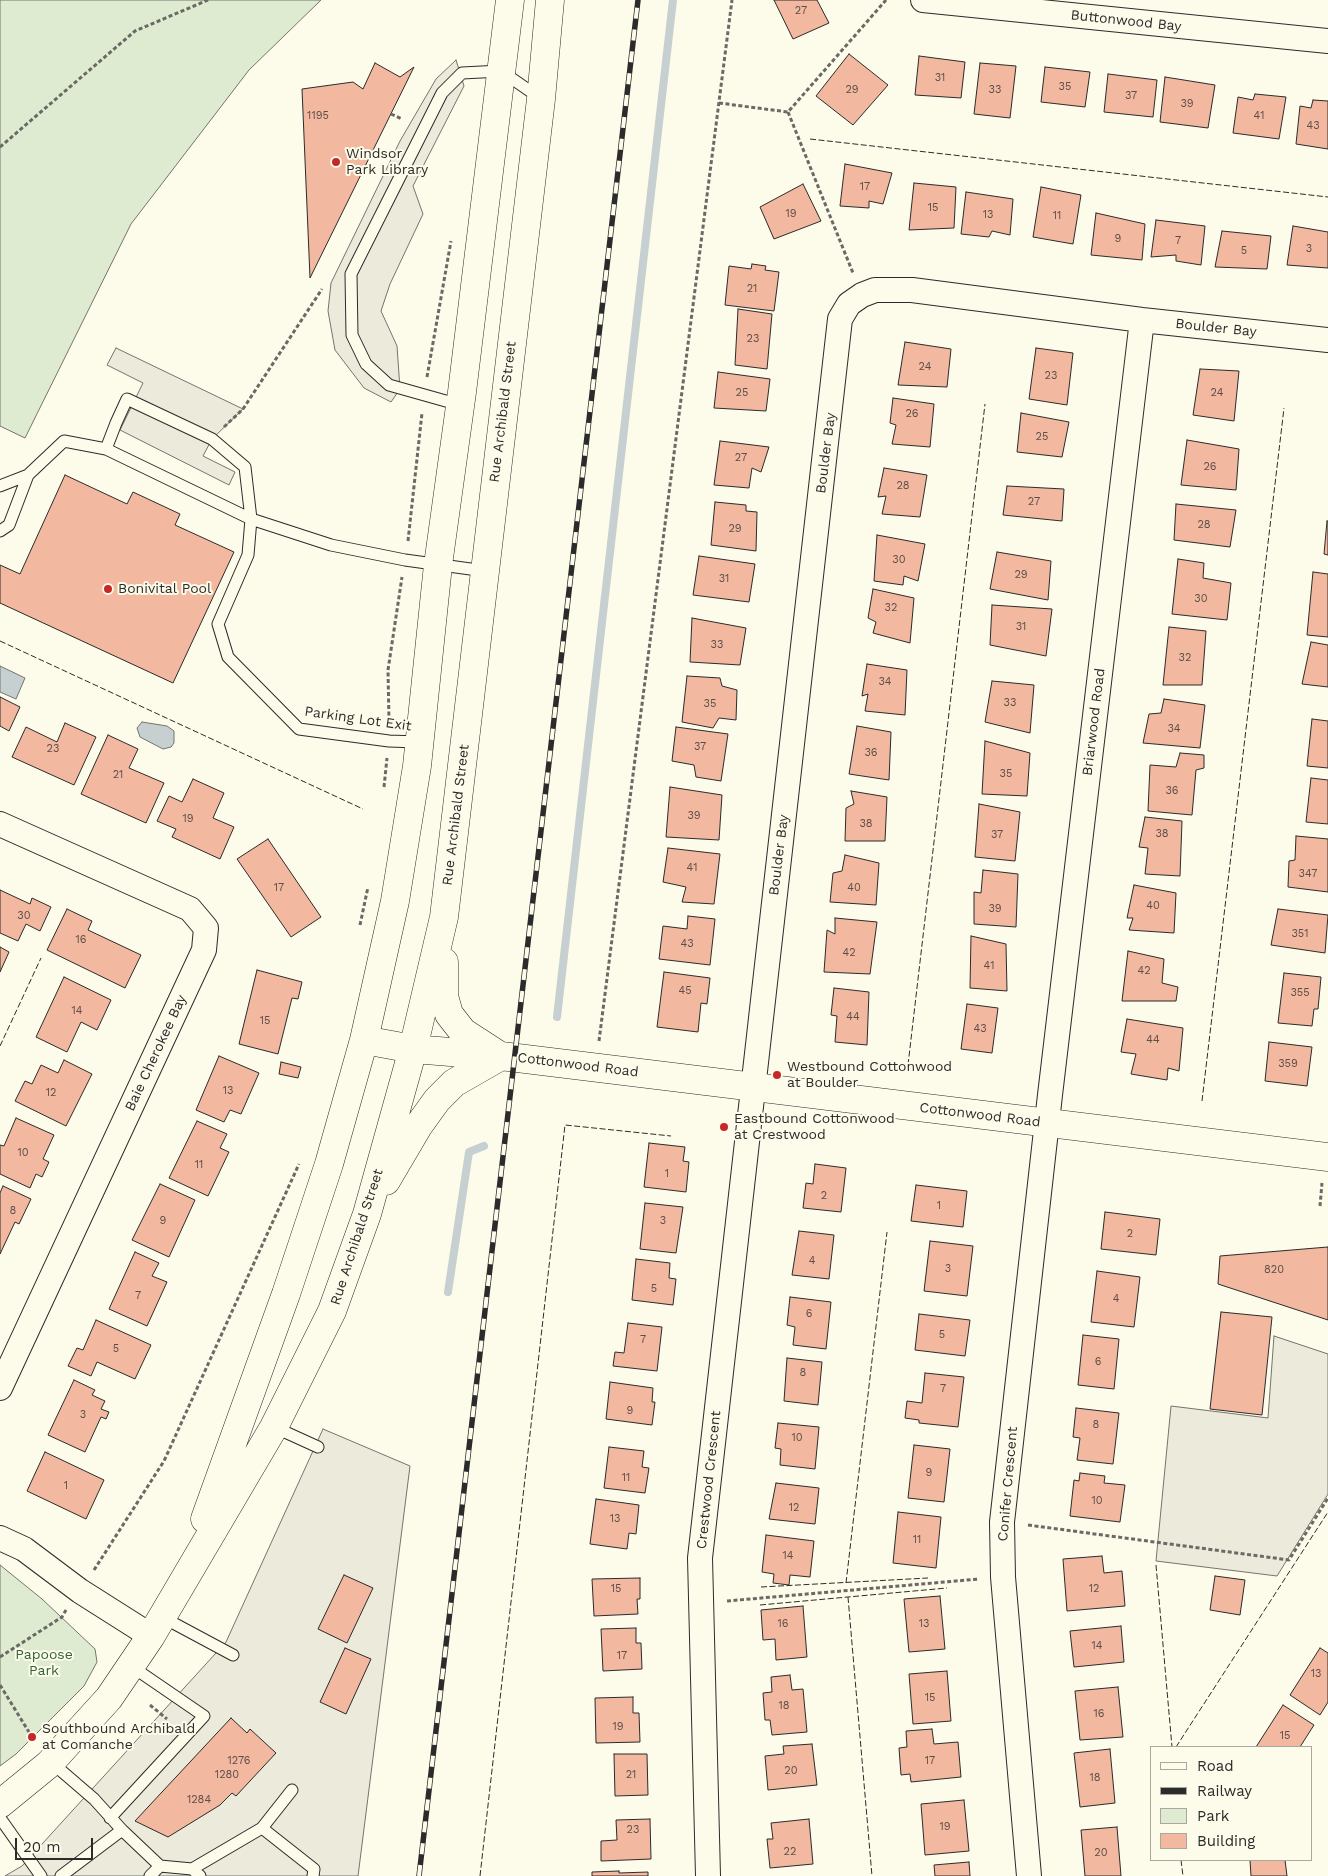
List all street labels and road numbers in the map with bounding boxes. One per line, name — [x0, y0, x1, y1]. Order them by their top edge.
street label: Buttonwood Bay — [1070, 7, 1182, 35]
street label: Boulder Bay — [1175, 315, 1257, 341]
street label: Rue Archibald Street — [486, 340, 520, 484]
street label: Boulder Bay — [813, 411, 839, 495]
street label: Briarwood Road — [1079, 667, 1109, 777]
street label: Parking Lot Exit — [303, 703, 413, 735]
street label: Rue Archibald Street — [439, 743, 473, 887]
street label: Boulder Bay — [766, 813, 792, 897]
street label: Baie Cherokee Bay — [122, 992, 190, 1114]
street label: Cottonwood Road — [517, 1049, 639, 1081]
street label: Cottonwood Road — [919, 1099, 1041, 1131]
street label: Rue Archibald Street — [327, 1167, 387, 1307]
street label: Crestwood Crescent — [693, 1410, 725, 1550]
street label: Conifer Crescent — [995, 1426, 1021, 1542]

